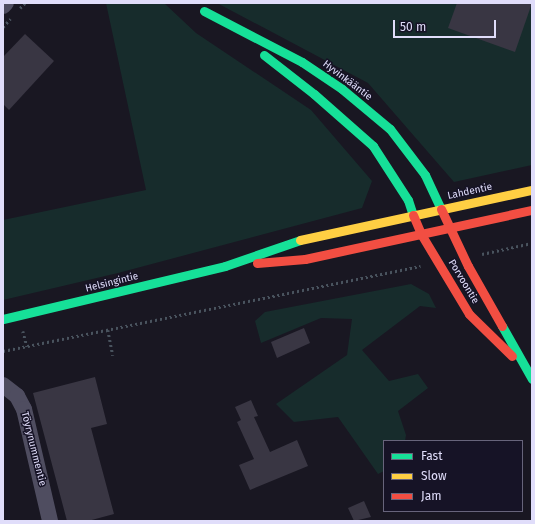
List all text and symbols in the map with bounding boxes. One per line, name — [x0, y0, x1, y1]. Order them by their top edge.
scale bar — [395, 12, 498, 38]
text: 50 m — [400, 20, 426, 34]
street label: Hyvinkääntie — [320, 58, 374, 104]
street label: Lahdentie — [447, 181, 493, 203]
street label: Porvoontie — [445, 258, 481, 306]
street label: Helsingintie — [84, 271, 140, 295]
street label: Töyrynummentie — [18, 411, 48, 487]
legend — [383, 440, 523, 512]
text: Fast — [421, 449, 443, 463]
text: Slow — [421, 469, 447, 483]
text: Jam — [421, 489, 441, 503]

